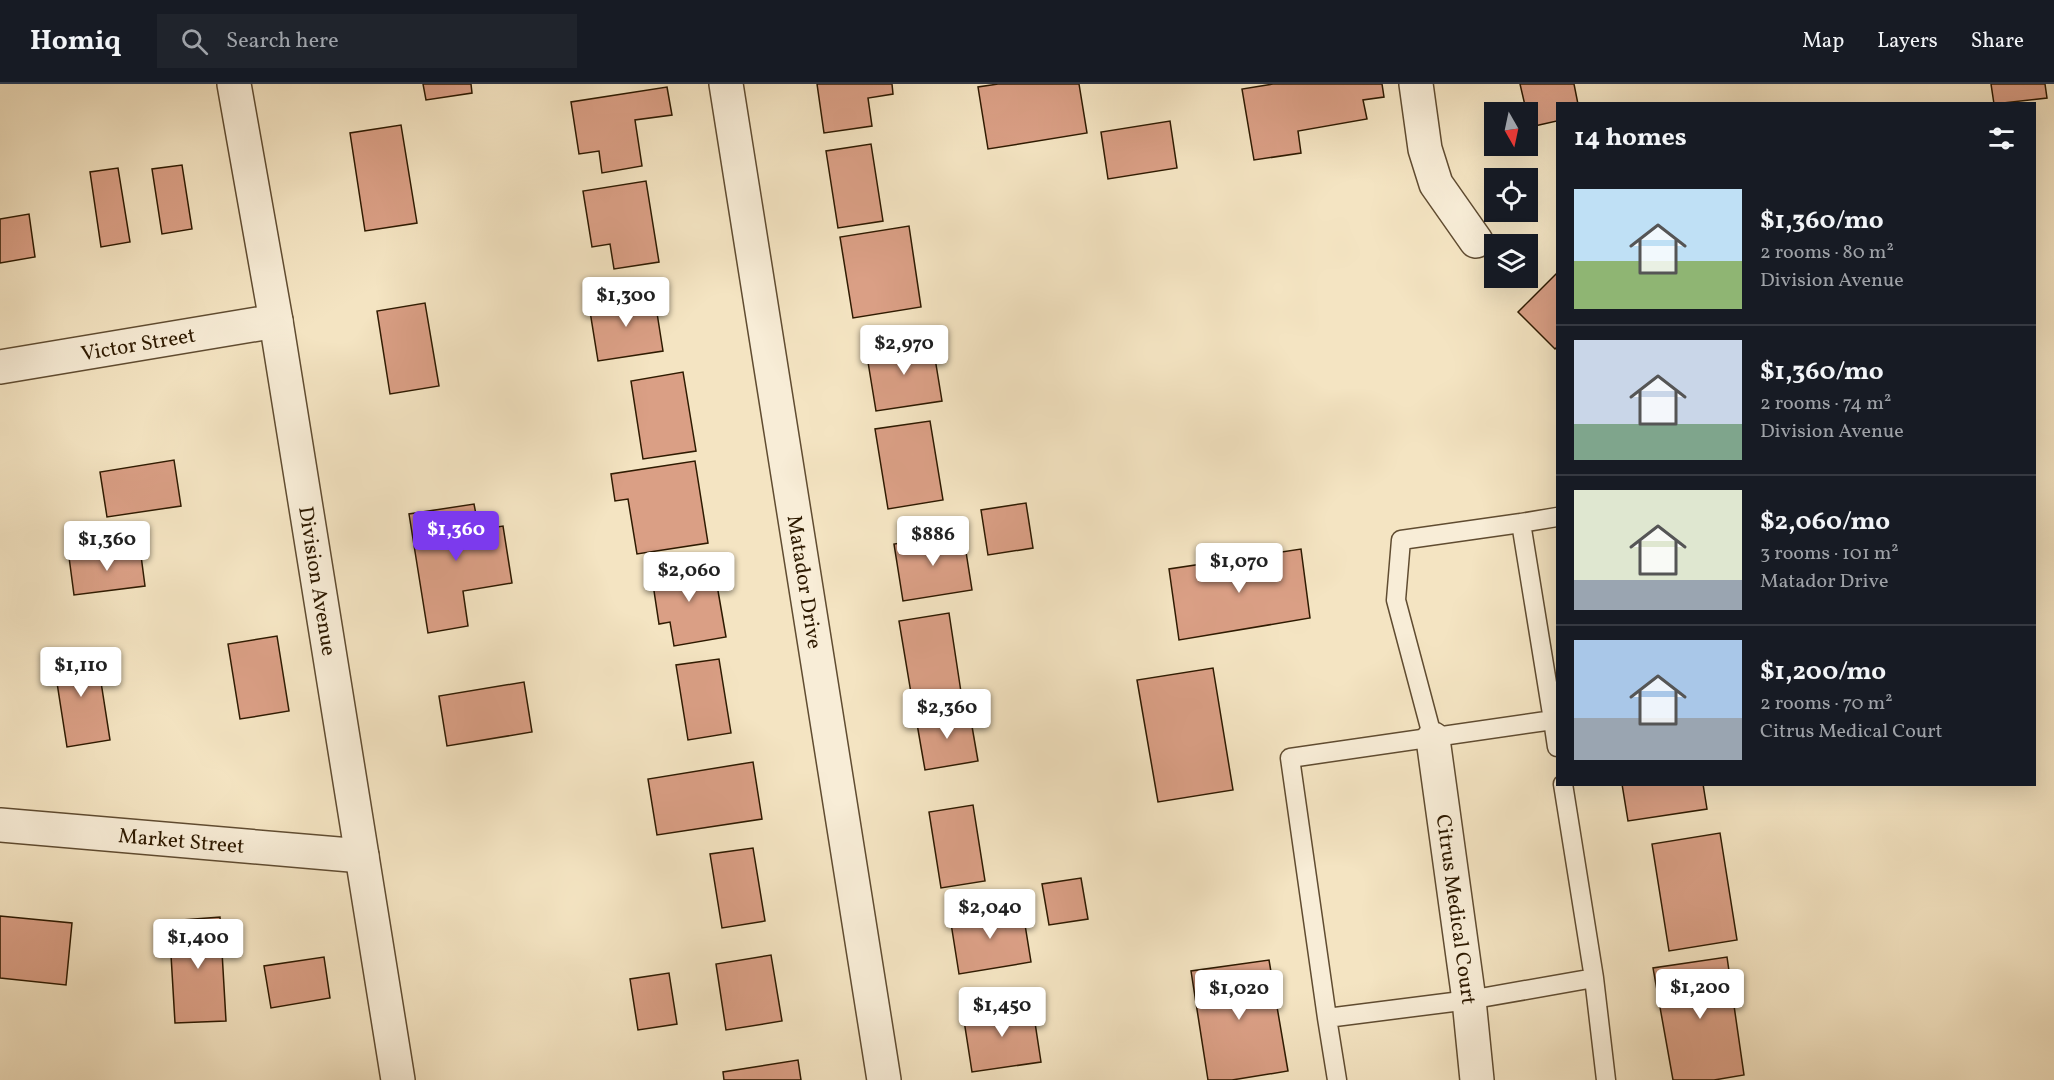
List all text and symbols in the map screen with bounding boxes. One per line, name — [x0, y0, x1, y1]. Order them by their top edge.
search box — [157, 14, 577, 68]
text: Homiq — [30, 22, 121, 61]
icon: search — [178, 25, 211, 58]
text: Search here — [226, 26, 339, 57]
text: Map — [1802, 27, 1844, 56]
text: Layers — [1877, 27, 1938, 56]
text: Share — [1971, 27, 2024, 56]
north arrow — [1484, 102, 1538, 156]
map controls — [1484, 102, 1538, 288]
text: 14 homes — [1574, 120, 1687, 156]
icon: filters — [1985, 122, 2018, 155]
button: locate — [1484, 168, 1538, 222]
text: $1,360/mo — [1760, 203, 1884, 239]
icon: home — [1622, 213, 1694, 285]
button: layers — [1484, 234, 1538, 288]
text: 2 rooms · 80 m² — [1760, 239, 1894, 267]
text: Division Avenue — [1760, 267, 1904, 295]
pin: $1,300 — [577, 277, 675, 328]
text: $1,300 — [596, 282, 656, 310]
street label: Victor Street — [79, 322, 198, 369]
pin: $2,970 — [855, 325, 953, 376]
text: $2,970 — [874, 330, 934, 358]
text: $1,360/mo — [1760, 354, 1884, 390]
icon: home — [1622, 364, 1694, 436]
text: 2 rooms · 74 m² — [1760, 390, 1891, 418]
text: Division Avenue — [1760, 418, 1904, 446]
street label: Division Avenue — [290, 504, 343, 658]
text: $2,060/mo — [1760, 504, 1890, 540]
pin: $1,360 — [407, 511, 505, 562]
street label: Matador Drive — [779, 513, 828, 651]
icon: home — [1622, 514, 1694, 586]
text: $1,360 — [427, 516, 485, 544]
pin: $886 — [897, 516, 969, 567]
pin: $1,360 — [58, 521, 156, 572]
text: $886 — [911, 521, 955, 549]
text: $1,360 — [78, 526, 136, 554]
text: 3 rooms · 101 m² — [1760, 540, 1899, 568]
pin: $1,070 — [1190, 543, 1288, 594]
text: $1,070 — [1210, 548, 1268, 576]
pin: $2,060 — [640, 552, 738, 603]
text: $2,060 — [657, 557, 721, 585]
text: Matador Drive — [1760, 568, 1888, 596]
pin: $1,110 — [32, 647, 130, 698]
text: $1,110 — [54, 652, 108, 680]
text: $1,200/mo — [1760, 654, 1886, 690]
icon: home — [1622, 664, 1694, 736]
pin: $2,360 — [898, 689, 996, 740]
text: 2 rooms · 70 m² — [1760, 690, 1893, 718]
text: $2,360 — [917, 694, 977, 722]
text: Citrus Medical Court — [1760, 718, 1943, 746]
street label: Citrus Medical Court — [1428, 813, 1482, 1006]
street label: Market Street — [117, 822, 246, 862]
pin: $2,040 — [941, 889, 1039, 940]
text: $2,040 — [958, 894, 1022, 922]
pin: $1,400 — [149, 919, 247, 970]
text: $1,400 — [167, 924, 229, 952]
pin: $1,200 — [1651, 969, 1749, 1020]
pin: $1,020 — [1190, 970, 1288, 1021]
text: $1,200 — [1670, 974, 1730, 1002]
text: $1,020 — [1209, 975, 1269, 1003]
pin: $1,450 — [953, 987, 1051, 1038]
text: $1,450 — [973, 992, 1031, 1020]

